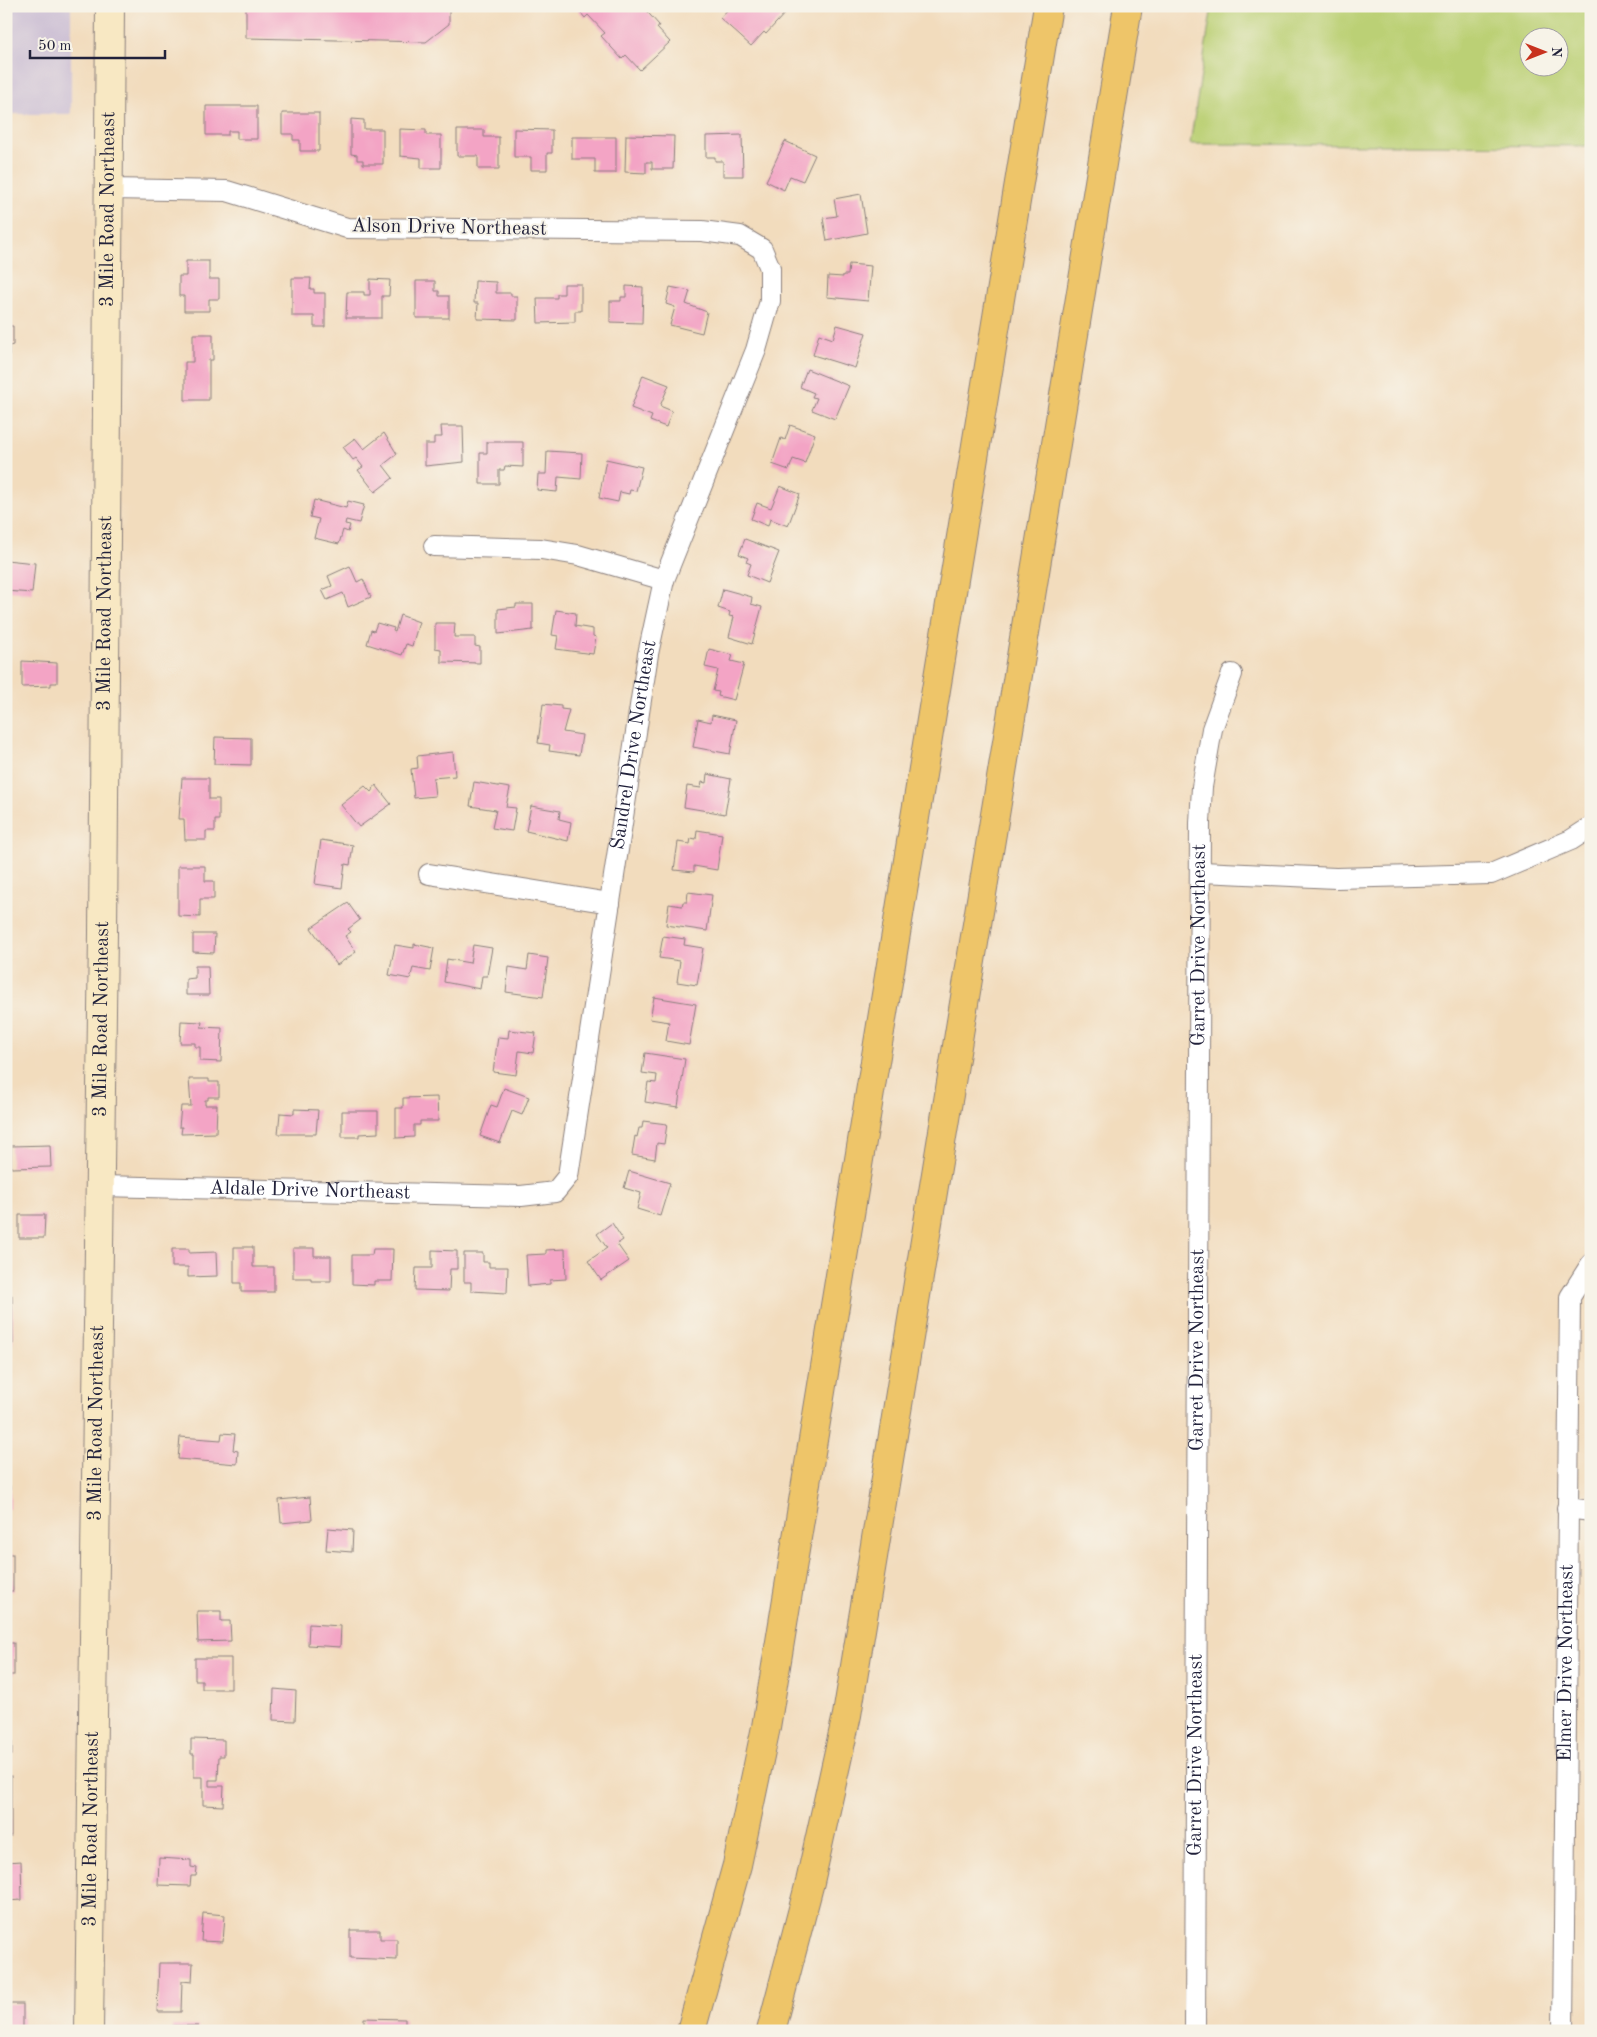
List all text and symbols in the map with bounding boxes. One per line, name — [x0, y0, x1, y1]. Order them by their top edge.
scale bar — [30, 28, 165, 60]
north arrow — [1520, 28, 1570, 78]
text: 50 m — [38, 39, 72, 54]
text: N — [1549, 47, 1563, 58]
street label: 3 Mile Road Northeast — [98, 111, 119, 307]
street label: Alson Drive Northeast — [351, 216, 547, 240]
street label: 3 Mile Road Northeast — [95, 515, 116, 711]
street label: Sandrel Drive Northeast — [608, 638, 661, 851]
street label: Garret Drive Northeast — [1189, 844, 1210, 1046]
street label: 3 Mile Road Northeast — [91, 921, 113, 1117]
street label: Aldale Drive Northeast — [209, 1179, 411, 1203]
street label: Garret Drive Northeast — [1187, 1249, 1208, 1451]
street label: 3 Mile Road Northeast — [86, 1325, 108, 1521]
street label: Elmer Drive Northeast — [1556, 1564, 1577, 1762]
street label: Garret Drive Northeast — [1186, 1654, 1207, 1856]
street label: 3 Mile Road Northeast — [80, 1731, 103, 1927]

